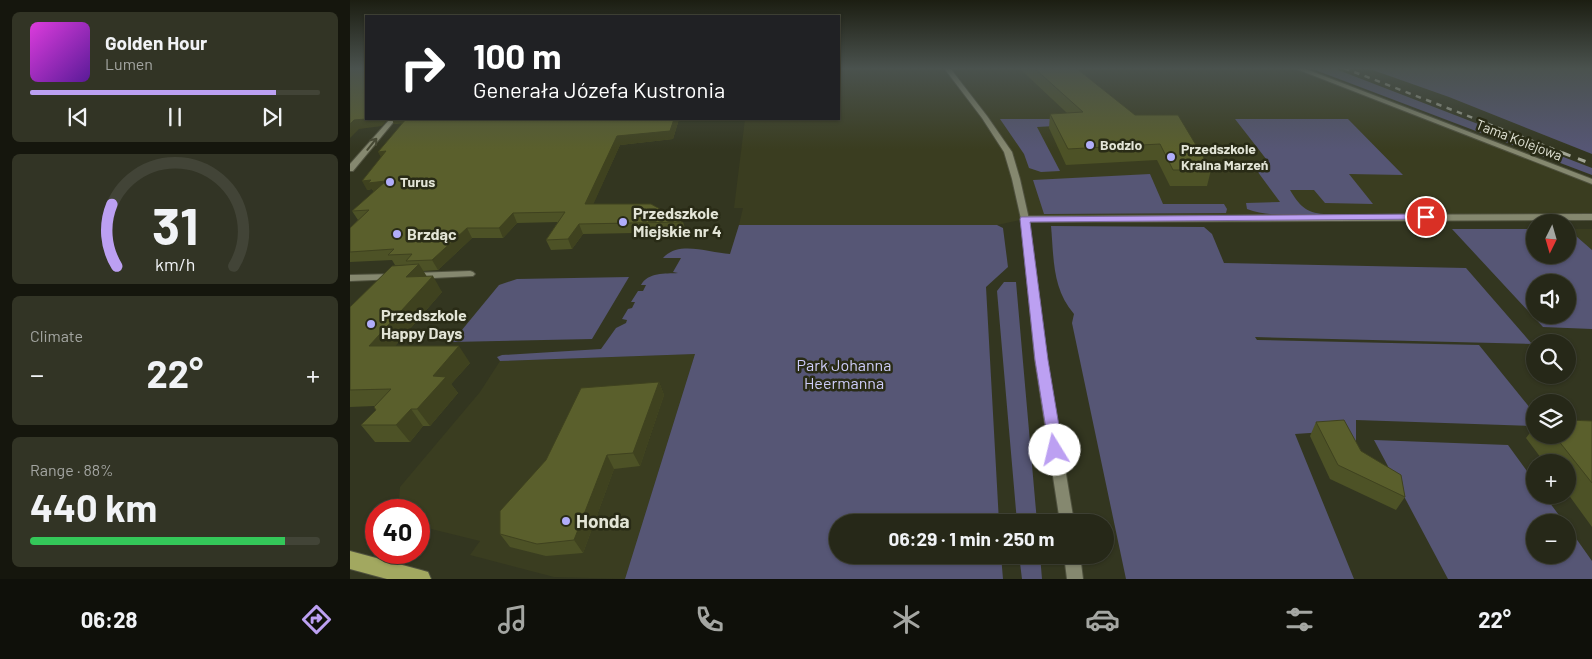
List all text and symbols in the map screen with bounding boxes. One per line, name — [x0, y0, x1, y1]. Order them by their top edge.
text: Golden Hour — [105, 31, 207, 54]
text: 100 m — [473, 34, 562, 76]
icon: right — [390, 35, 455, 100]
text: Lumen — [105, 54, 153, 73]
text: Generała Józefa Kustronia — [473, 76, 725, 102]
icon: previous — [64, 103, 92, 131]
icon: pause — [161, 103, 189, 131]
icon: next — [258, 103, 286, 131]
street label: Tama Kolejowa — [1474, 115, 1565, 164]
place label: Bodzio — [1100, 136, 1142, 153]
one-way arrow — [366, 138, 377, 151]
marker: Bodzio — [1084, 139, 1096, 151]
place label: Przedszkole Kraina Marzeń — [1181, 140, 1268, 173]
marker: Przedszkole Kraina Marzeń — [1165, 151, 1177, 163]
place label: Turus — [400, 173, 435, 190]
marker: Turus — [384, 176, 396, 188]
text: 31 — [152, 193, 198, 255]
pin — [1405, 196, 1447, 238]
place label: Przedszkole Miejskie nr 4 — [633, 203, 722, 240]
icon: arrive — [1412, 203, 1440, 231]
north arrow — [1526, 214, 1576, 264]
map controls — [1526, 214, 1576, 564]
marker: Przedszkole Miejskie nr 4 — [617, 216, 629, 228]
place label: Brzdąc — [407, 224, 457, 243]
marker: Brzdąc — [391, 228, 403, 240]
text: km/h — [155, 253, 195, 275]
button: sound — [1526, 274, 1576, 324]
place label: Przedszkole Happy Days — [381, 305, 467, 342]
marker: Przedszkole Happy Days — [365, 318, 377, 330]
text: Climate — [30, 326, 83, 345]
button: search — [1526, 334, 1576, 384]
text: 22° — [147, 350, 203, 396]
park label: Park Johanna Heermanna — [797, 355, 891, 392]
text: − — [30, 357, 44, 391]
text: + — [306, 357, 320, 391]
button: layers — [1526, 394, 1576, 444]
position arrow — [1028, 423, 1080, 475]
button: + — [1526, 454, 1576, 504]
text: Range · 88% — [30, 460, 114, 479]
text: 440 km — [30, 484, 157, 530]
speed limit sign: 40 — [365, 499, 430, 564]
place label: Honda — [576, 509, 630, 532]
button: − — [1526, 514, 1576, 564]
marker: Honda — [560, 515, 572, 527]
text: 06:29 · 1 min · 250 m — [889, 527, 1054, 550]
icon: directions — [299, 602, 334, 637]
icon: music — [495, 602, 530, 637]
icon: phone — [692, 602, 727, 637]
icon: climate — [889, 602, 924, 637]
icon: car — [1085, 602, 1120, 637]
icon: filters — [1282, 602, 1317, 637]
text: 06:28 — [81, 606, 137, 632]
text: 22° — [1478, 606, 1511, 632]

